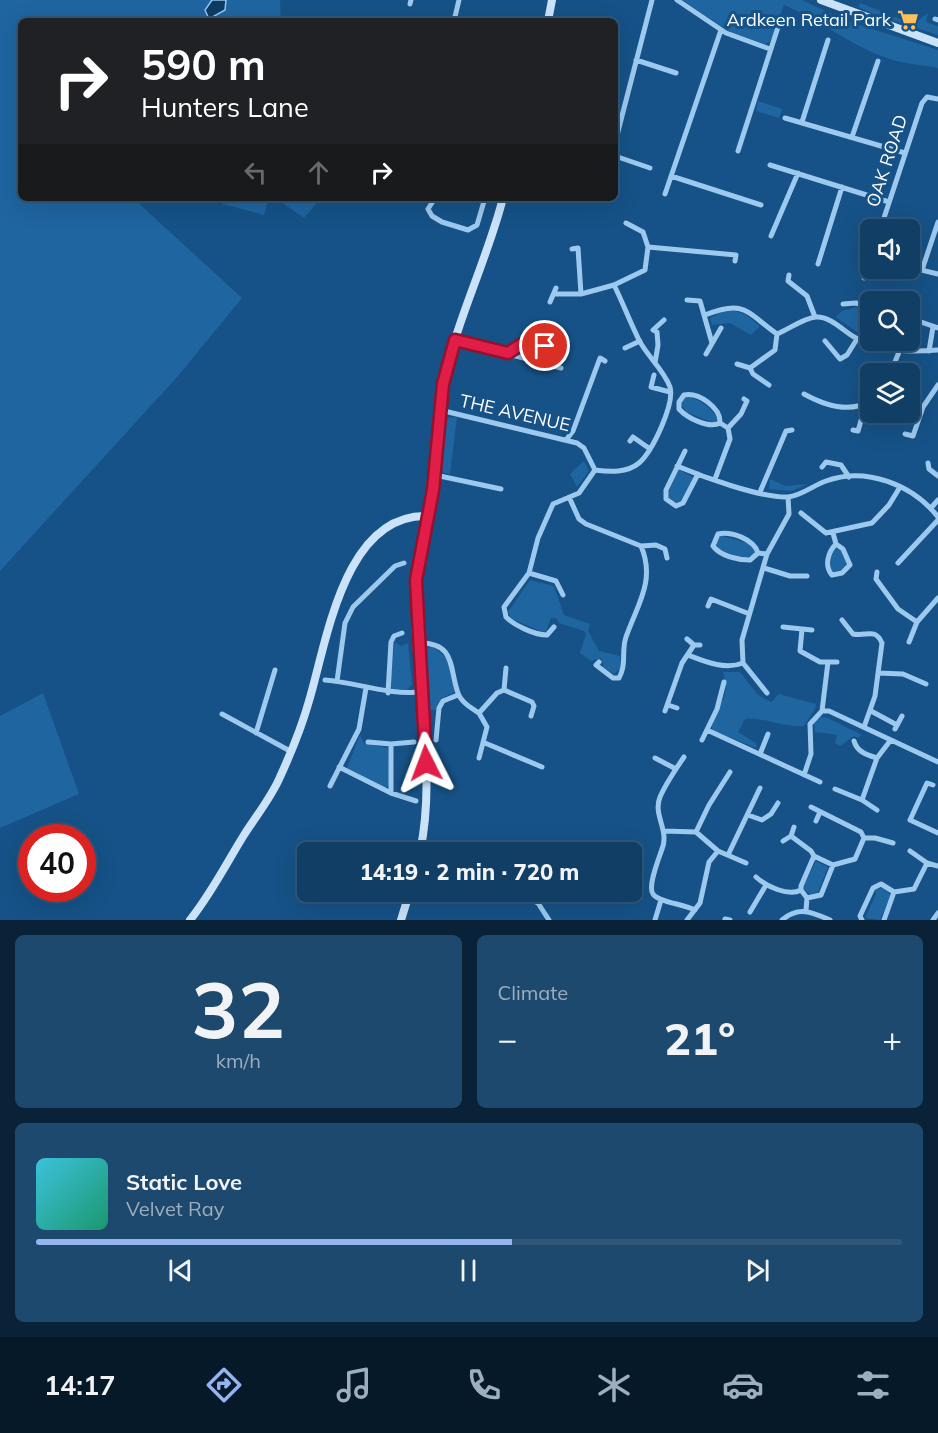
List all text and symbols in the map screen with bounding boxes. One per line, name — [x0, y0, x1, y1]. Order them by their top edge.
place label: Ardkeen Retail Park — [726, 8, 892, 31]
supermarket icon: Ardkeen Retail Park — [896, 8, 920, 32]
text: 590 m — [141, 38, 266, 91]
icon: right — [42, 42, 120, 120]
text: Hunters Lane — [141, 90, 309, 124]
street label: OAK ROAD — [861, 112, 912, 210]
icon: left — [239, 156, 272, 189]
icon: ahead — [302, 156, 335, 189]
icon: right — [365, 156, 398, 189]
map controls — [860, 219, 920, 423]
button: sound — [860, 219, 920, 279]
button: search — [860, 291, 920, 351]
pin — [519, 320, 570, 371]
icon: arrive — [528, 329, 561, 362]
button: layers — [860, 363, 920, 423]
street label: THE AVENUE — [458, 389, 573, 436]
position arrow — [394, 731, 458, 795]
speed limit sign: 40 — [18, 824, 96, 902]
text: 14:19 · 2 min · 720 m — [360, 858, 579, 886]
text: 32 — [191, 960, 285, 1058]
text: Climate — [498, 980, 568, 1005]
text: 21° — [664, 1010, 735, 1066]
text: − — [498, 1018, 517, 1059]
text: + — [882, 1018, 902, 1059]
text: km/h — [216, 1048, 261, 1073]
text: Static Love — [126, 1168, 242, 1196]
text: Velvet Ray — [126, 1196, 224, 1221]
icon: previous — [164, 1254, 197, 1287]
icon: pause — [452, 1254, 485, 1287]
icon: next — [741, 1254, 774, 1287]
icon: directions — [203, 1364, 245, 1406]
icon: music — [333, 1364, 375, 1406]
icon: phone — [463, 1364, 505, 1406]
icon: climate — [593, 1364, 635, 1406]
icon: car — [722, 1364, 764, 1406]
icon: filters — [852, 1364, 894, 1406]
text: 14:17 — [44, 1368, 115, 1402]

